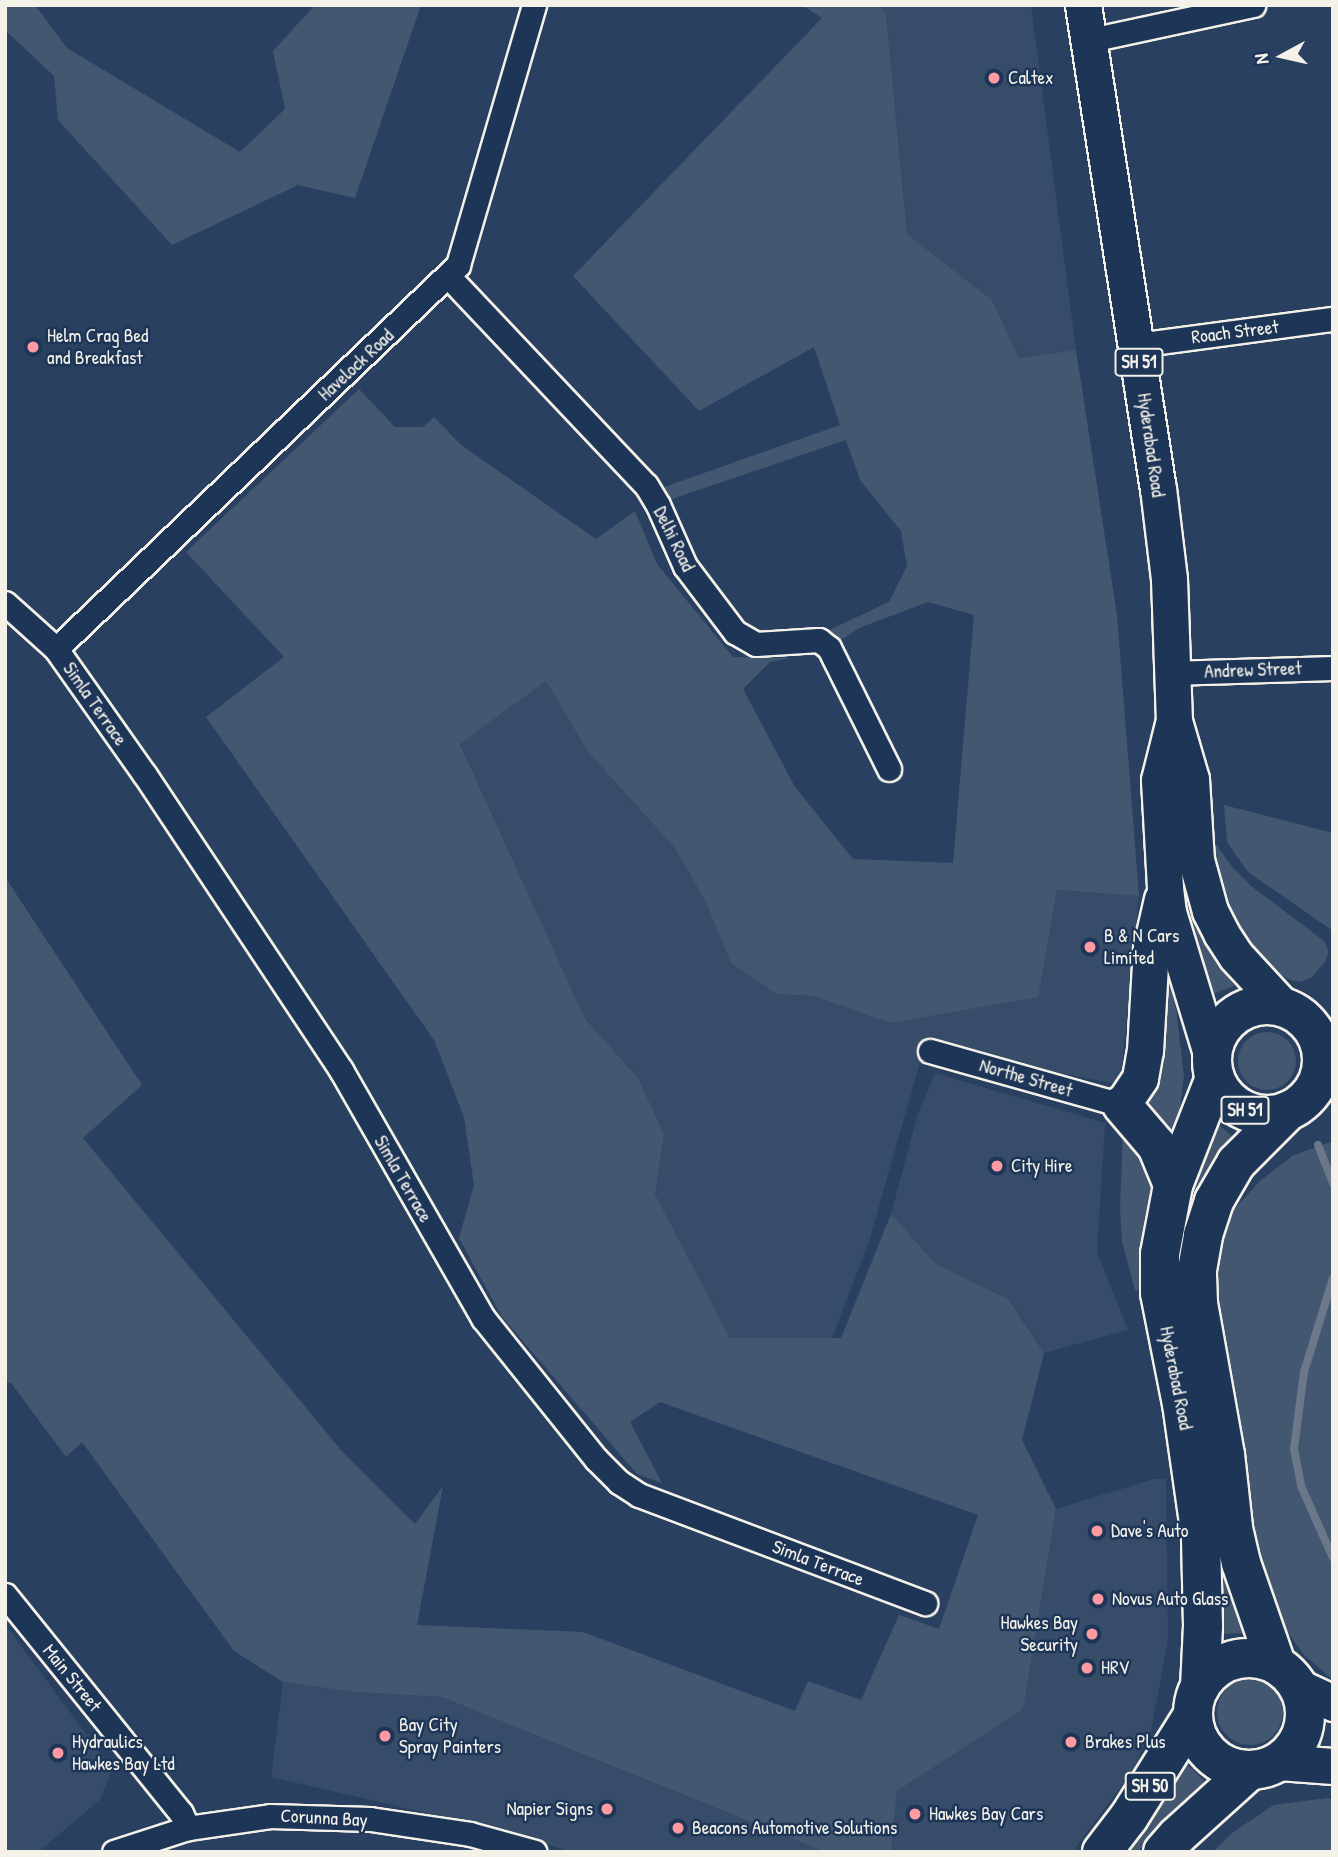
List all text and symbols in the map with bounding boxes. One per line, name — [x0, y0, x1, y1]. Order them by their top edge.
north arrow — [1247, 21, 1317, 91]
text: N — [1248, 52, 1275, 66]
place label: Caltex — [1008, 67, 1054, 89]
marker: Caltex — [986, 70, 1002, 86]
street label: Roach Street — [1190, 315, 1280, 349]
street label: Havelock Road — [313, 324, 399, 406]
place label: Helm Crag Bed and Breakfast — [47, 325, 148, 369]
marker: Helm Crag Bed and Breakfast — [25, 339, 41, 355]
road number: SH 51 — [1114, 348, 1164, 376]
street label: Hyderabad Road — [1132, 391, 1170, 499]
street label: Delhi Road — [649, 503, 699, 575]
street label: Andrew Street — [1204, 657, 1302, 683]
street label: Simla Terrace — [58, 658, 132, 750]
place label: B & N Cars Limited — [1104, 925, 1179, 969]
marker: B & N Cars Limited — [1082, 939, 1098, 955]
street label: Northe Street — [977, 1054, 1075, 1102]
road number: SH 51 — [1220, 1096, 1270, 1125]
street label: Simla Terrace — [369, 1132, 437, 1226]
place label: City Hire — [1011, 1155, 1073, 1177]
marker: City Hire — [989, 1158, 1005, 1174]
street label: Hyderabad Road — [1155, 1324, 1197, 1432]
place label: Dave's Auto — [1111, 1520, 1189, 1542]
marker: Dave's Auto — [1089, 1523, 1105, 1539]
street label: Simla Terrace — [769, 1535, 867, 1591]
place label: Novus Auto Glass — [1112, 1588, 1228, 1610]
marker: Novus Auto Glass — [1090, 1591, 1106, 1607]
place label: Hawkes Bay Security — [1001, 1612, 1078, 1656]
marker: Hawkes Bay Security — [1084, 1626, 1100, 1642]
street label: Main Street — [38, 1640, 106, 1716]
place label: HRV — [1101, 1657, 1129, 1679]
marker: HRV — [1079, 1660, 1095, 1676]
place label: Bay City Spray Painters — [399, 1714, 501, 1758]
marker: Bay City Spray Painters — [377, 1728, 393, 1744]
place label: Hydraulics Hawkes Bay Ltd — [72, 1731, 175, 1775]
place label: Brakes Plus — [1085, 1731, 1166, 1753]
marker: Brakes Plus — [1063, 1734, 1079, 1750]
marker: Hydraulics Hawkes Bay Ltd — [50, 1745, 66, 1761]
road number: SH 50 — [1124, 1772, 1176, 1800]
place label: Napier Signs — [506, 1798, 593, 1820]
marker: Napier Signs — [599, 1801, 615, 1817]
place label: Hawkes Bay Cars — [929, 1803, 1043, 1825]
street label: Corunna Bay — [280, 1804, 368, 1832]
marker: Hawkes Bay Cars — [907, 1806, 923, 1822]
place label: Beacons Automotive Solutions — [692, 1817, 897, 1839]
marker: Beacons Automotive Solutions — [670, 1820, 686, 1836]

